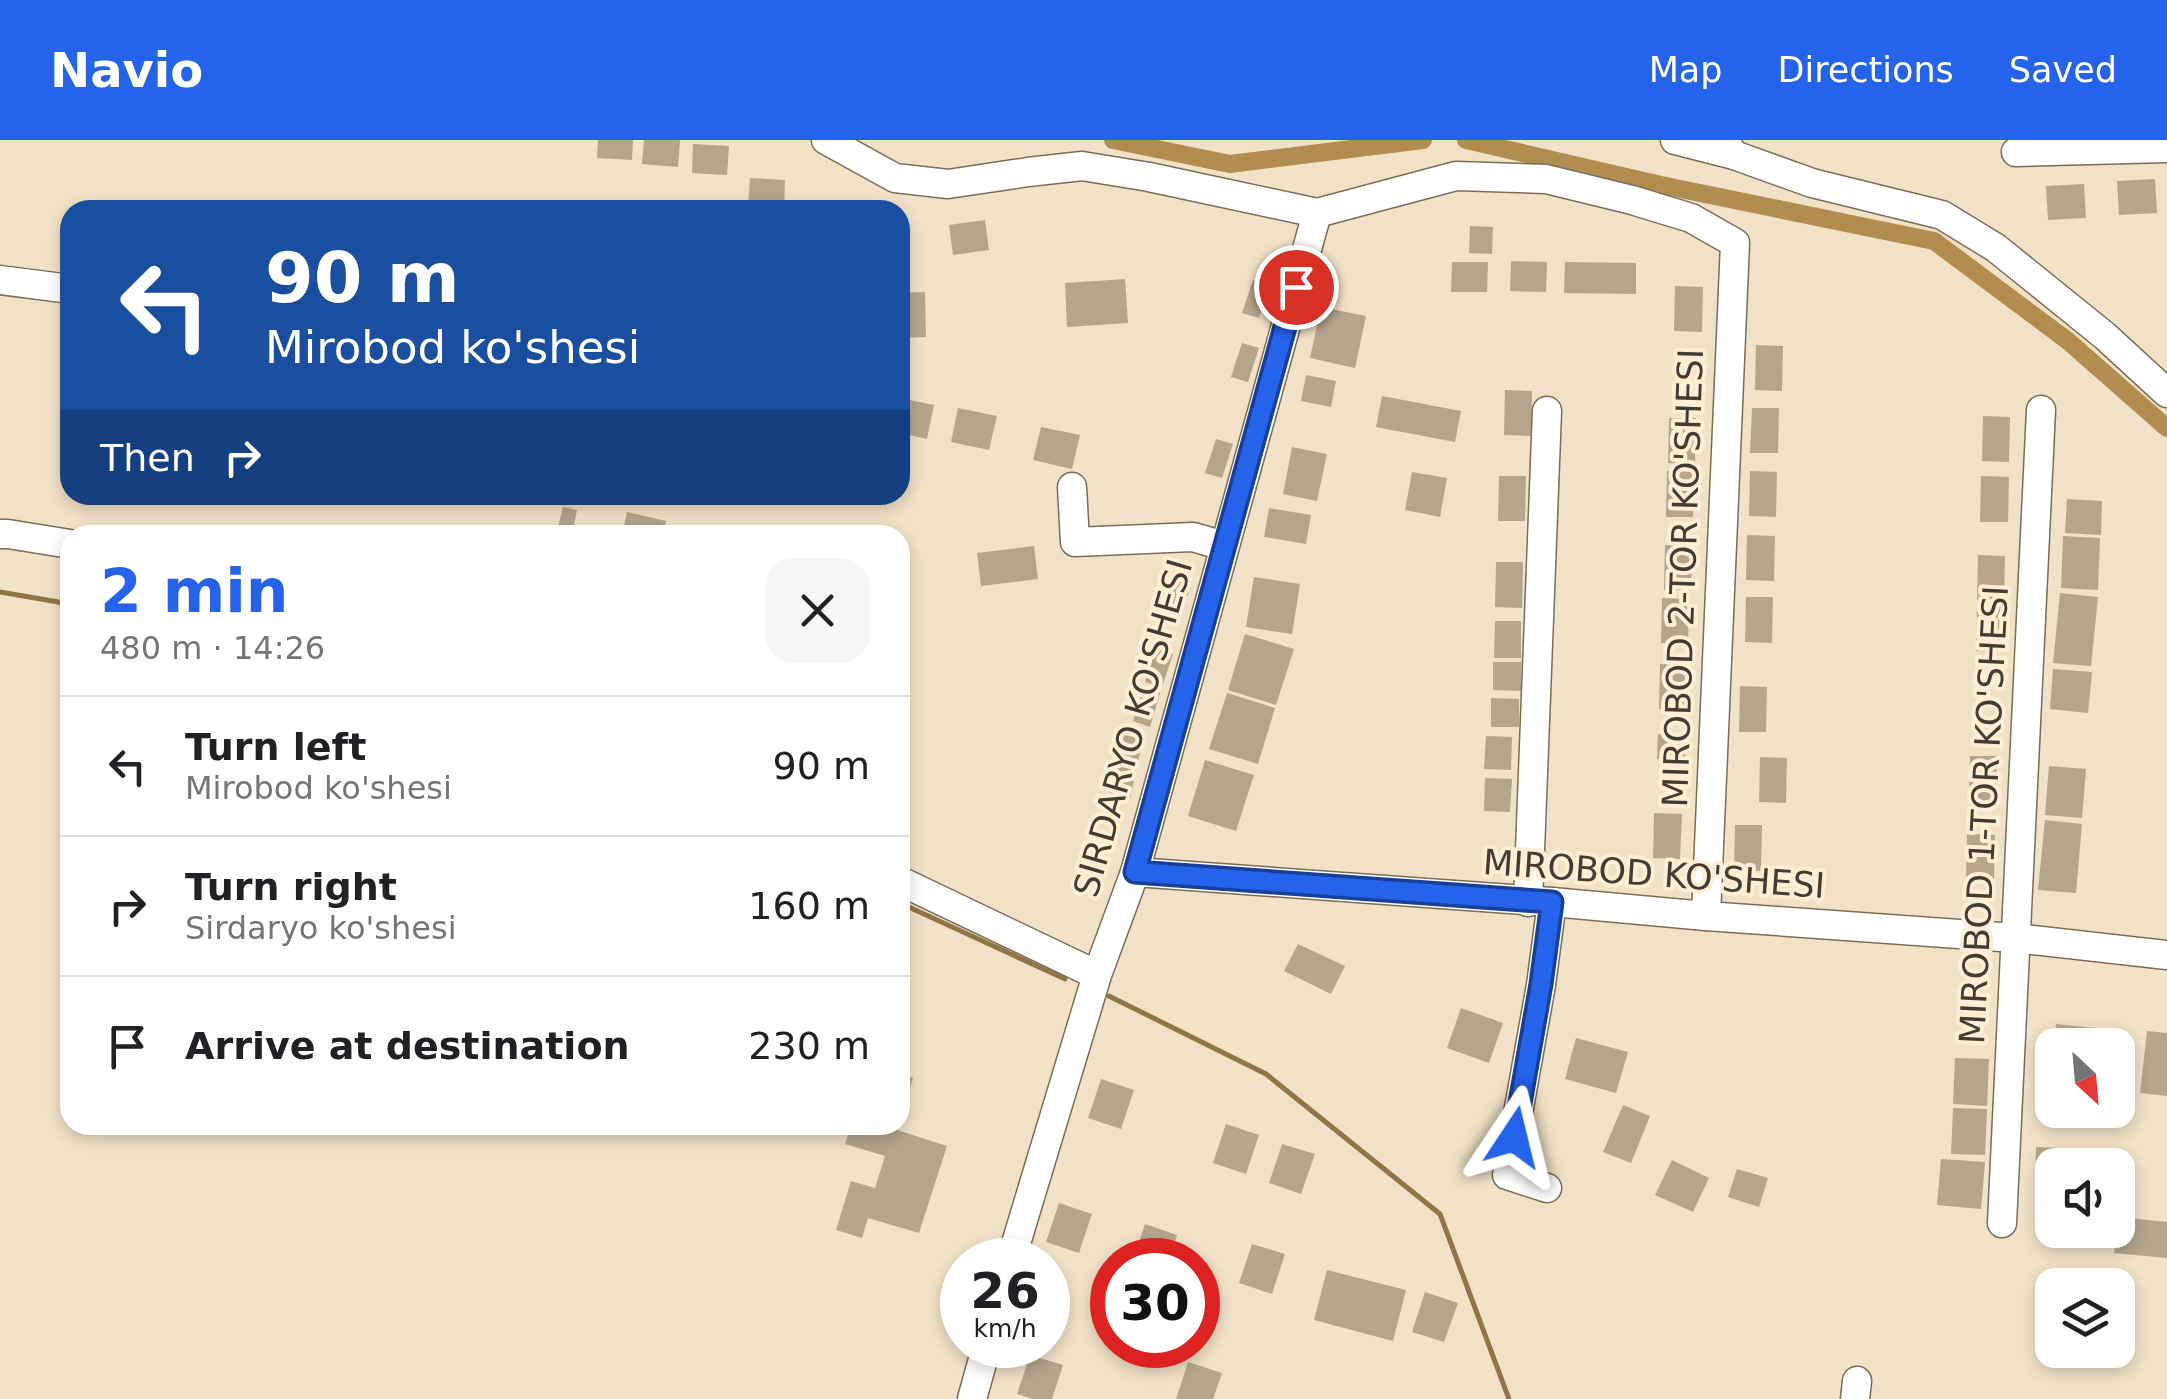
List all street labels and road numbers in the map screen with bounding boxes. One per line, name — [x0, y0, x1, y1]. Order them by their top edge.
street label: MIROBOD 2-TOR KO'SHESI — [1655, 348, 1711, 808]
street label: SIRDARYO KO'SHESI — [1066, 555, 1200, 901]
street label: MIROBOD 1-TOR KO'SHESI — [1952, 585, 2016, 1045]
street label: MIROBOD KO'SHESI — [1482, 842, 1826, 906]

